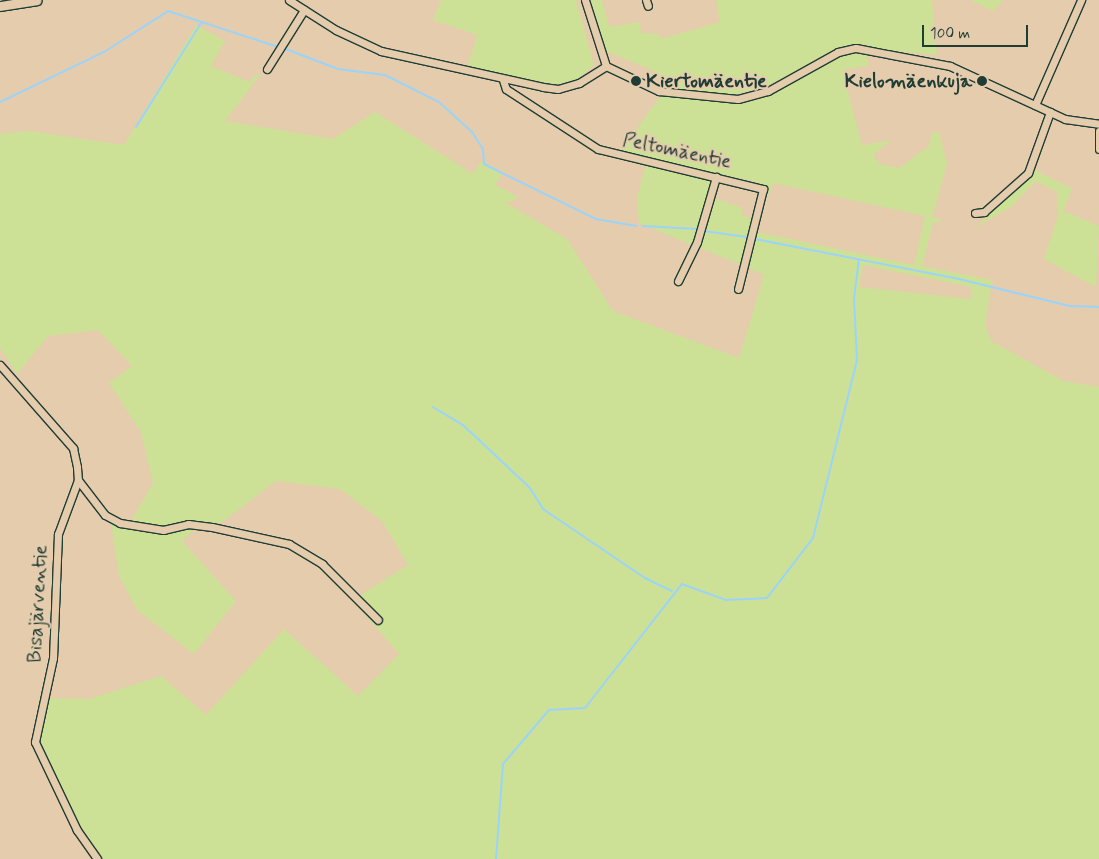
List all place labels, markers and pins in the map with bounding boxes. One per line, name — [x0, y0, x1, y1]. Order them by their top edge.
place label: Kiertomäentie — [646, 69, 767, 93]
place label: Kielomäenkuja — [844, 69, 972, 93]
marker: Kiertomäentie — [630, 75, 642, 87]
marker: Kielomäenkuja — [976, 75, 988, 87]

